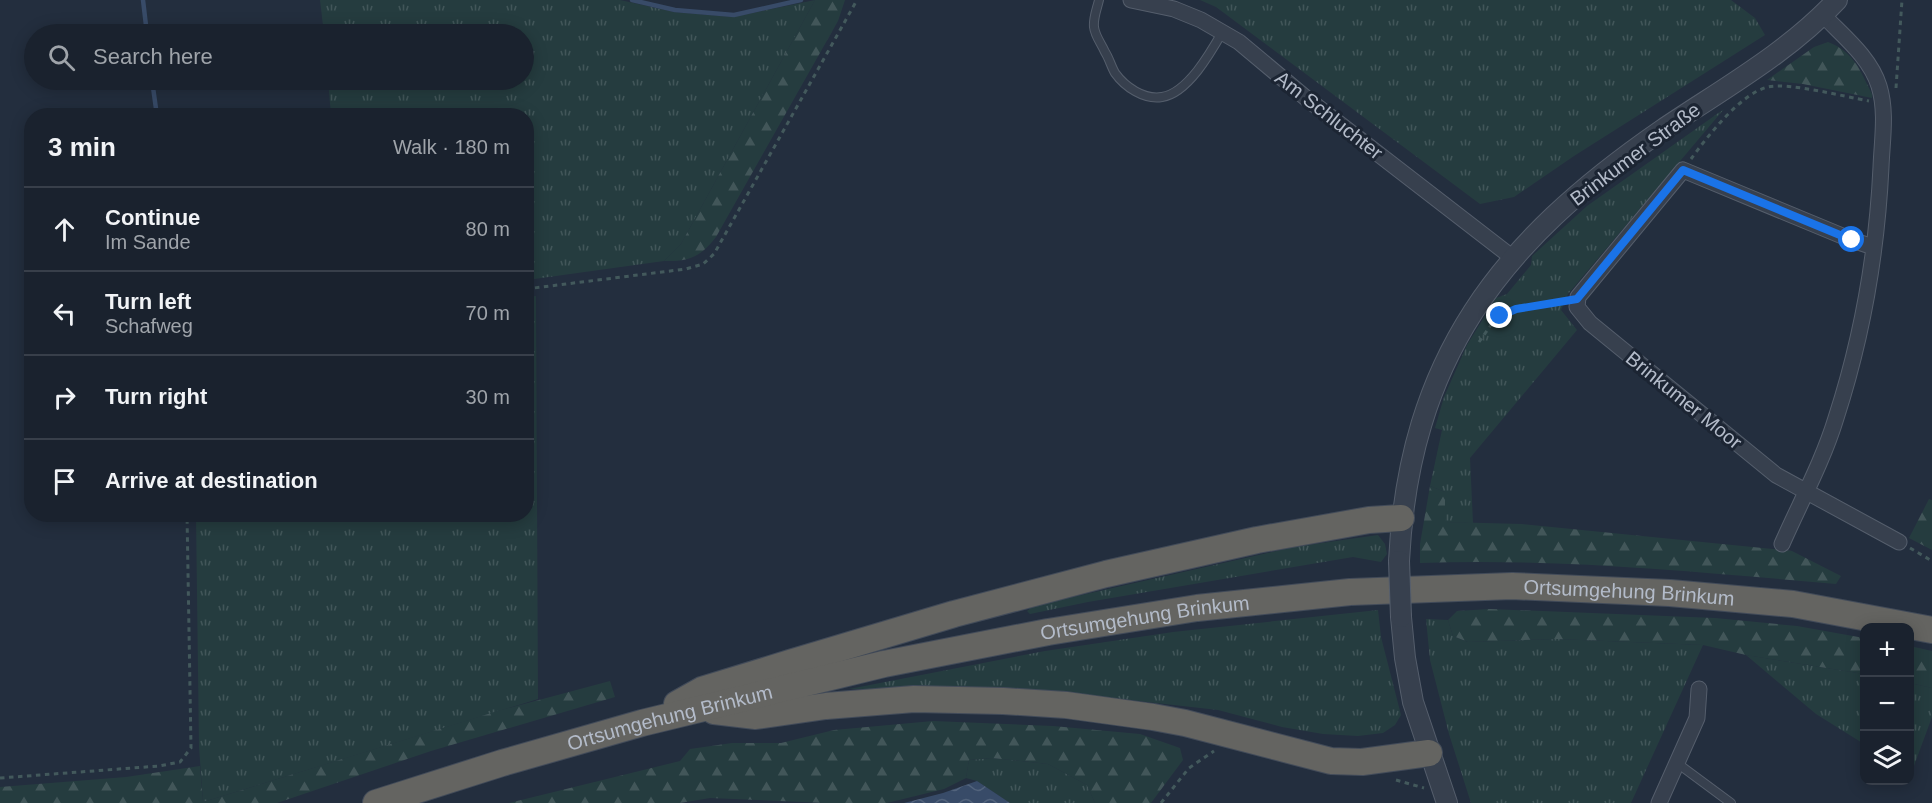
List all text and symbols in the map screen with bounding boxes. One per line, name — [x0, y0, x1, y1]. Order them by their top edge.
search box — [24, 24, 534, 90]
icon: search — [45, 41, 78, 74]
text: Search here — [93, 44, 213, 69]
street label: Am Schluchter — [1271, 66, 1387, 164]
street label: Brinkumer Straße — [1566, 98, 1704, 210]
text: 3 min — [48, 132, 116, 162]
text: Walk · 180 m — [393, 136, 510, 158]
text: Continue — [105, 205, 200, 230]
icon: ahead — [48, 213, 81, 246]
text: 80 m — [466, 218, 510, 240]
route start — [1838, 226, 1864, 252]
text: Im Sande — [105, 231, 191, 253]
text: Turn left — [105, 289, 191, 314]
icon: left — [48, 297, 81, 330]
text: 70 m — [466, 302, 510, 324]
route end — [1486, 302, 1512, 328]
text: Schafweg — [105, 315, 193, 337]
street label: Brinkumer Moor — [1622, 347, 1746, 454]
icon: right — [48, 381, 81, 414]
text: Turn right — [105, 384, 207, 409]
text: 30 m — [466, 386, 510, 408]
icon: arrive — [48, 465, 81, 498]
text: Arrive at destination — [105, 468, 318, 493]
street label: Ortsumgehung Brinkum — [1523, 576, 1735, 610]
street label: Ortsumgehung Brinkum — [1039, 592, 1251, 644]
map controls — [1860, 623, 1914, 785]
button: + — [1860, 623, 1914, 677]
button: − — [1860, 677, 1914, 731]
street label: Ortsumgehung Brinkum — [565, 681, 775, 755]
button: layers — [1860, 731, 1914, 785]

